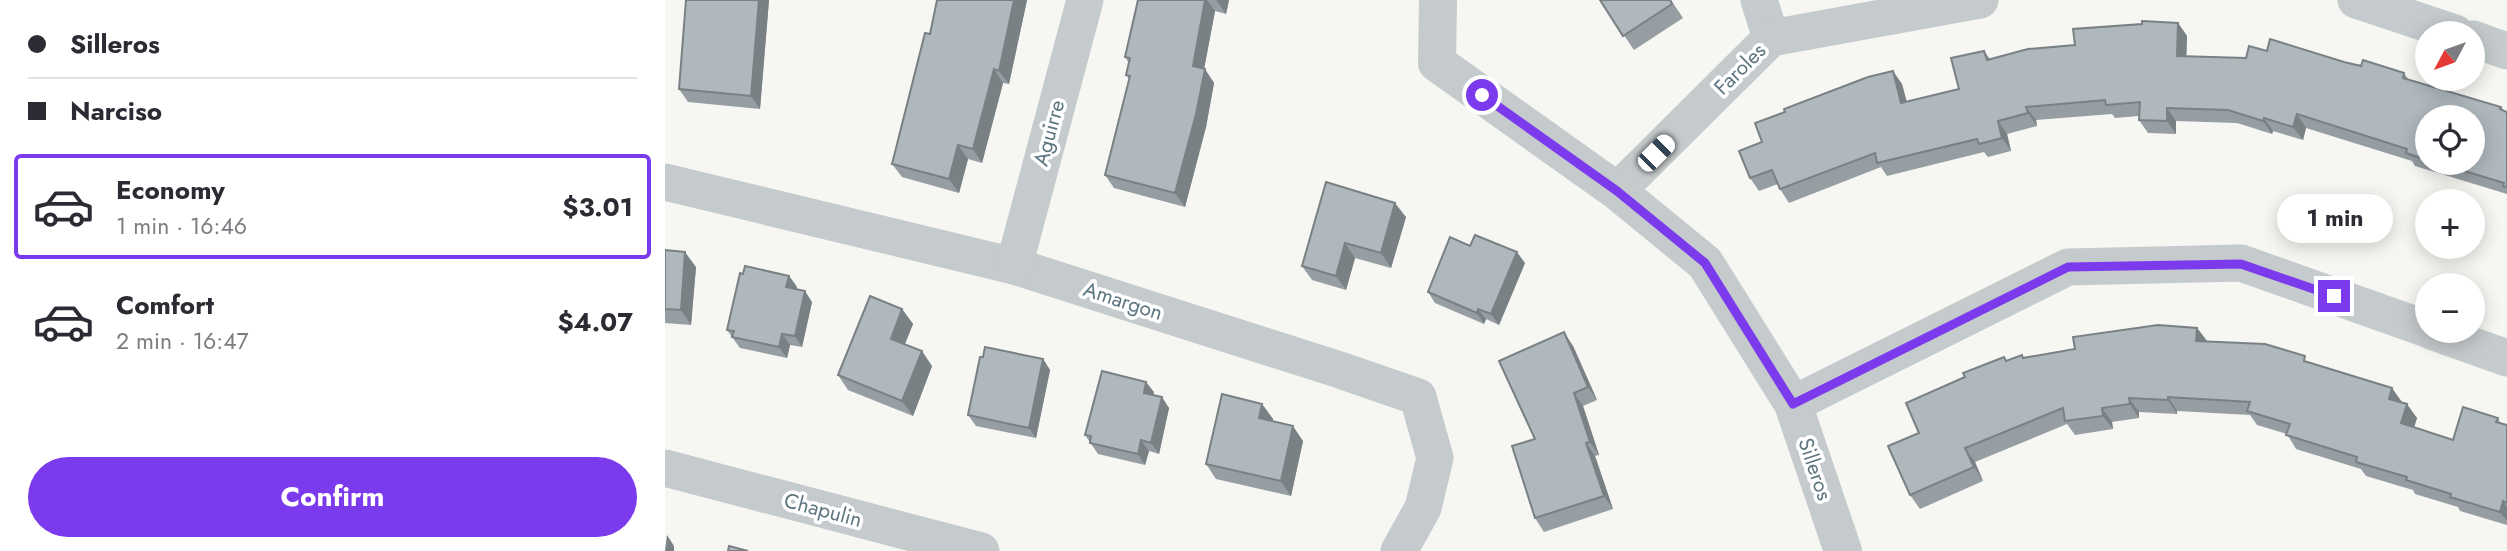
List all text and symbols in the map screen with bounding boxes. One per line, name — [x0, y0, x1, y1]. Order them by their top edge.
north arrow — [2415, 21, 2485, 91]
map controls — [2415, 21, 2485, 343]
text: Silleros — [70, 25, 160, 63]
street label: Faroles — [1707, 36, 1773, 102]
route start — [1466, 79, 1498, 111]
text: Narciso — [70, 92, 162, 130]
street label: Aguirre — [1026, 96, 1072, 169]
button: locate — [2415, 105, 2485, 175]
car — [1634, 131, 1679, 175]
text: Economy — [116, 171, 225, 209]
icon: car — [32, 175, 95, 238]
text: $3.01 — [562, 188, 633, 226]
button: + — [2415, 189, 2485, 259]
callout: 1 min — [2276, 194, 2392, 244]
text: 1 min — [2306, 201, 2364, 235]
text: 1 min · 16:46 — [116, 209, 247, 243]
button: − — [2415, 273, 2485, 343]
street label: Amargon — [1080, 274, 1166, 328]
route end — [2318, 280, 2350, 312]
text: Comfort — [116, 286, 214, 324]
icon: car — [32, 290, 95, 353]
text: $4.07 — [557, 303, 633, 341]
text: 2 min · 16:47 — [116, 324, 249, 358]
street label: Silleros — [1790, 434, 1840, 504]
button: Confirm — [28, 457, 637, 537]
street label: Chapulin — [781, 485, 865, 535]

